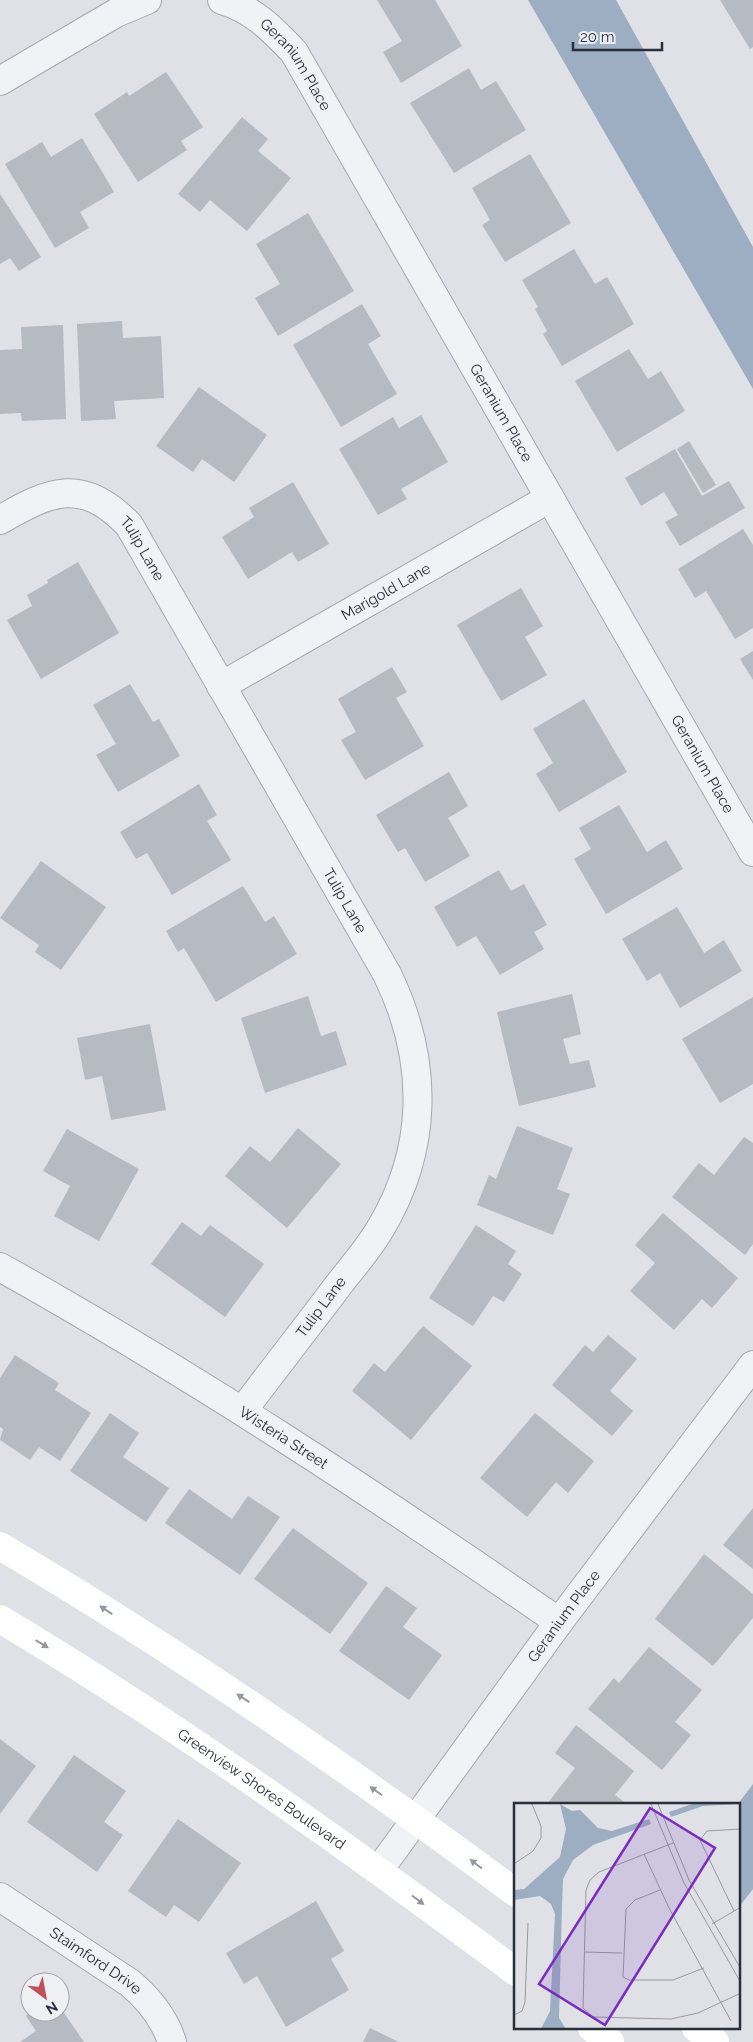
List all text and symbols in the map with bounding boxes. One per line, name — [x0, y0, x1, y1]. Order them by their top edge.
street label: Geranium Place — [256, 15, 335, 114]
scale bar — [573, 20, 662, 52]
text: 20 m — [580, 28, 615, 46]
street label: Geranium Place — [466, 361, 536, 465]
street label: Tulip Lane — [116, 512, 168, 584]
street label: Marigold Lane — [338, 559, 434, 624]
street label: Geranium Place — [667, 712, 738, 817]
street label: Tulip Lane — [319, 865, 371, 936]
street label: Tulip Lane — [292, 1273, 350, 1341]
street label: Wisteria Street — [236, 1403, 331, 1473]
street label: Geranium Place — [524, 1566, 604, 1666]
one-way arrow — [99, 1606, 113, 1615]
one-way arrow — [35, 1640, 48, 1649]
one-way arrow — [236, 1693, 249, 1703]
street label: Greenview Shores Boulevard — [174, 1725, 349, 1853]
one-way arrow — [369, 1786, 383, 1796]
inset map — [514, 1803, 740, 2030]
one-way arrow — [470, 1859, 483, 1870]
one-way arrow — [411, 1894, 424, 1905]
street label: Staimford Drive — [46, 1923, 146, 1998]
north arrow — [20, 1972, 70, 2022]
text: N — [43, 1998, 61, 2018]

